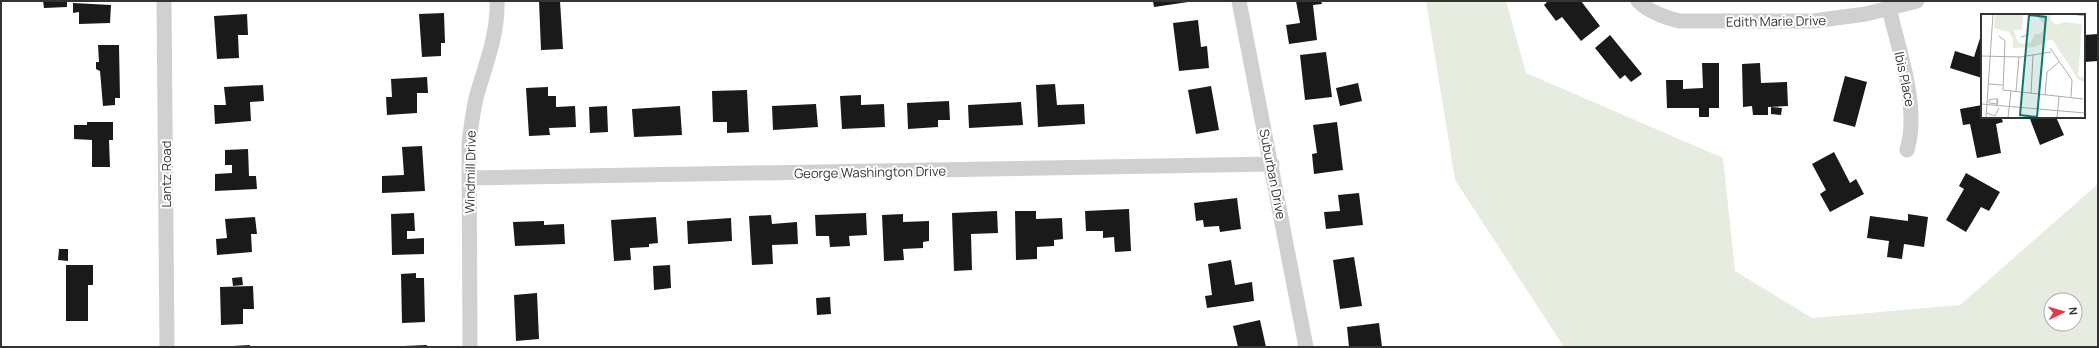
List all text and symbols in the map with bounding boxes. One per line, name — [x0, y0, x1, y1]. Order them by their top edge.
street label: Edith Marie Drive — [1726, 11, 1827, 31]
inset map — [1981, 14, 2085, 118]
street label: Ibis Place — [1890, 50, 1920, 109]
street label: Suburban Drive — [1255, 127, 1291, 221]
street label: Windmill Drive — [460, 130, 480, 214]
street label: Lantz Road — [157, 140, 175, 208]
street label: George Washington Drive — [794, 162, 947, 182]
north arrow — [2043, 292, 2083, 332]
text: N — [2066, 306, 2081, 316]

